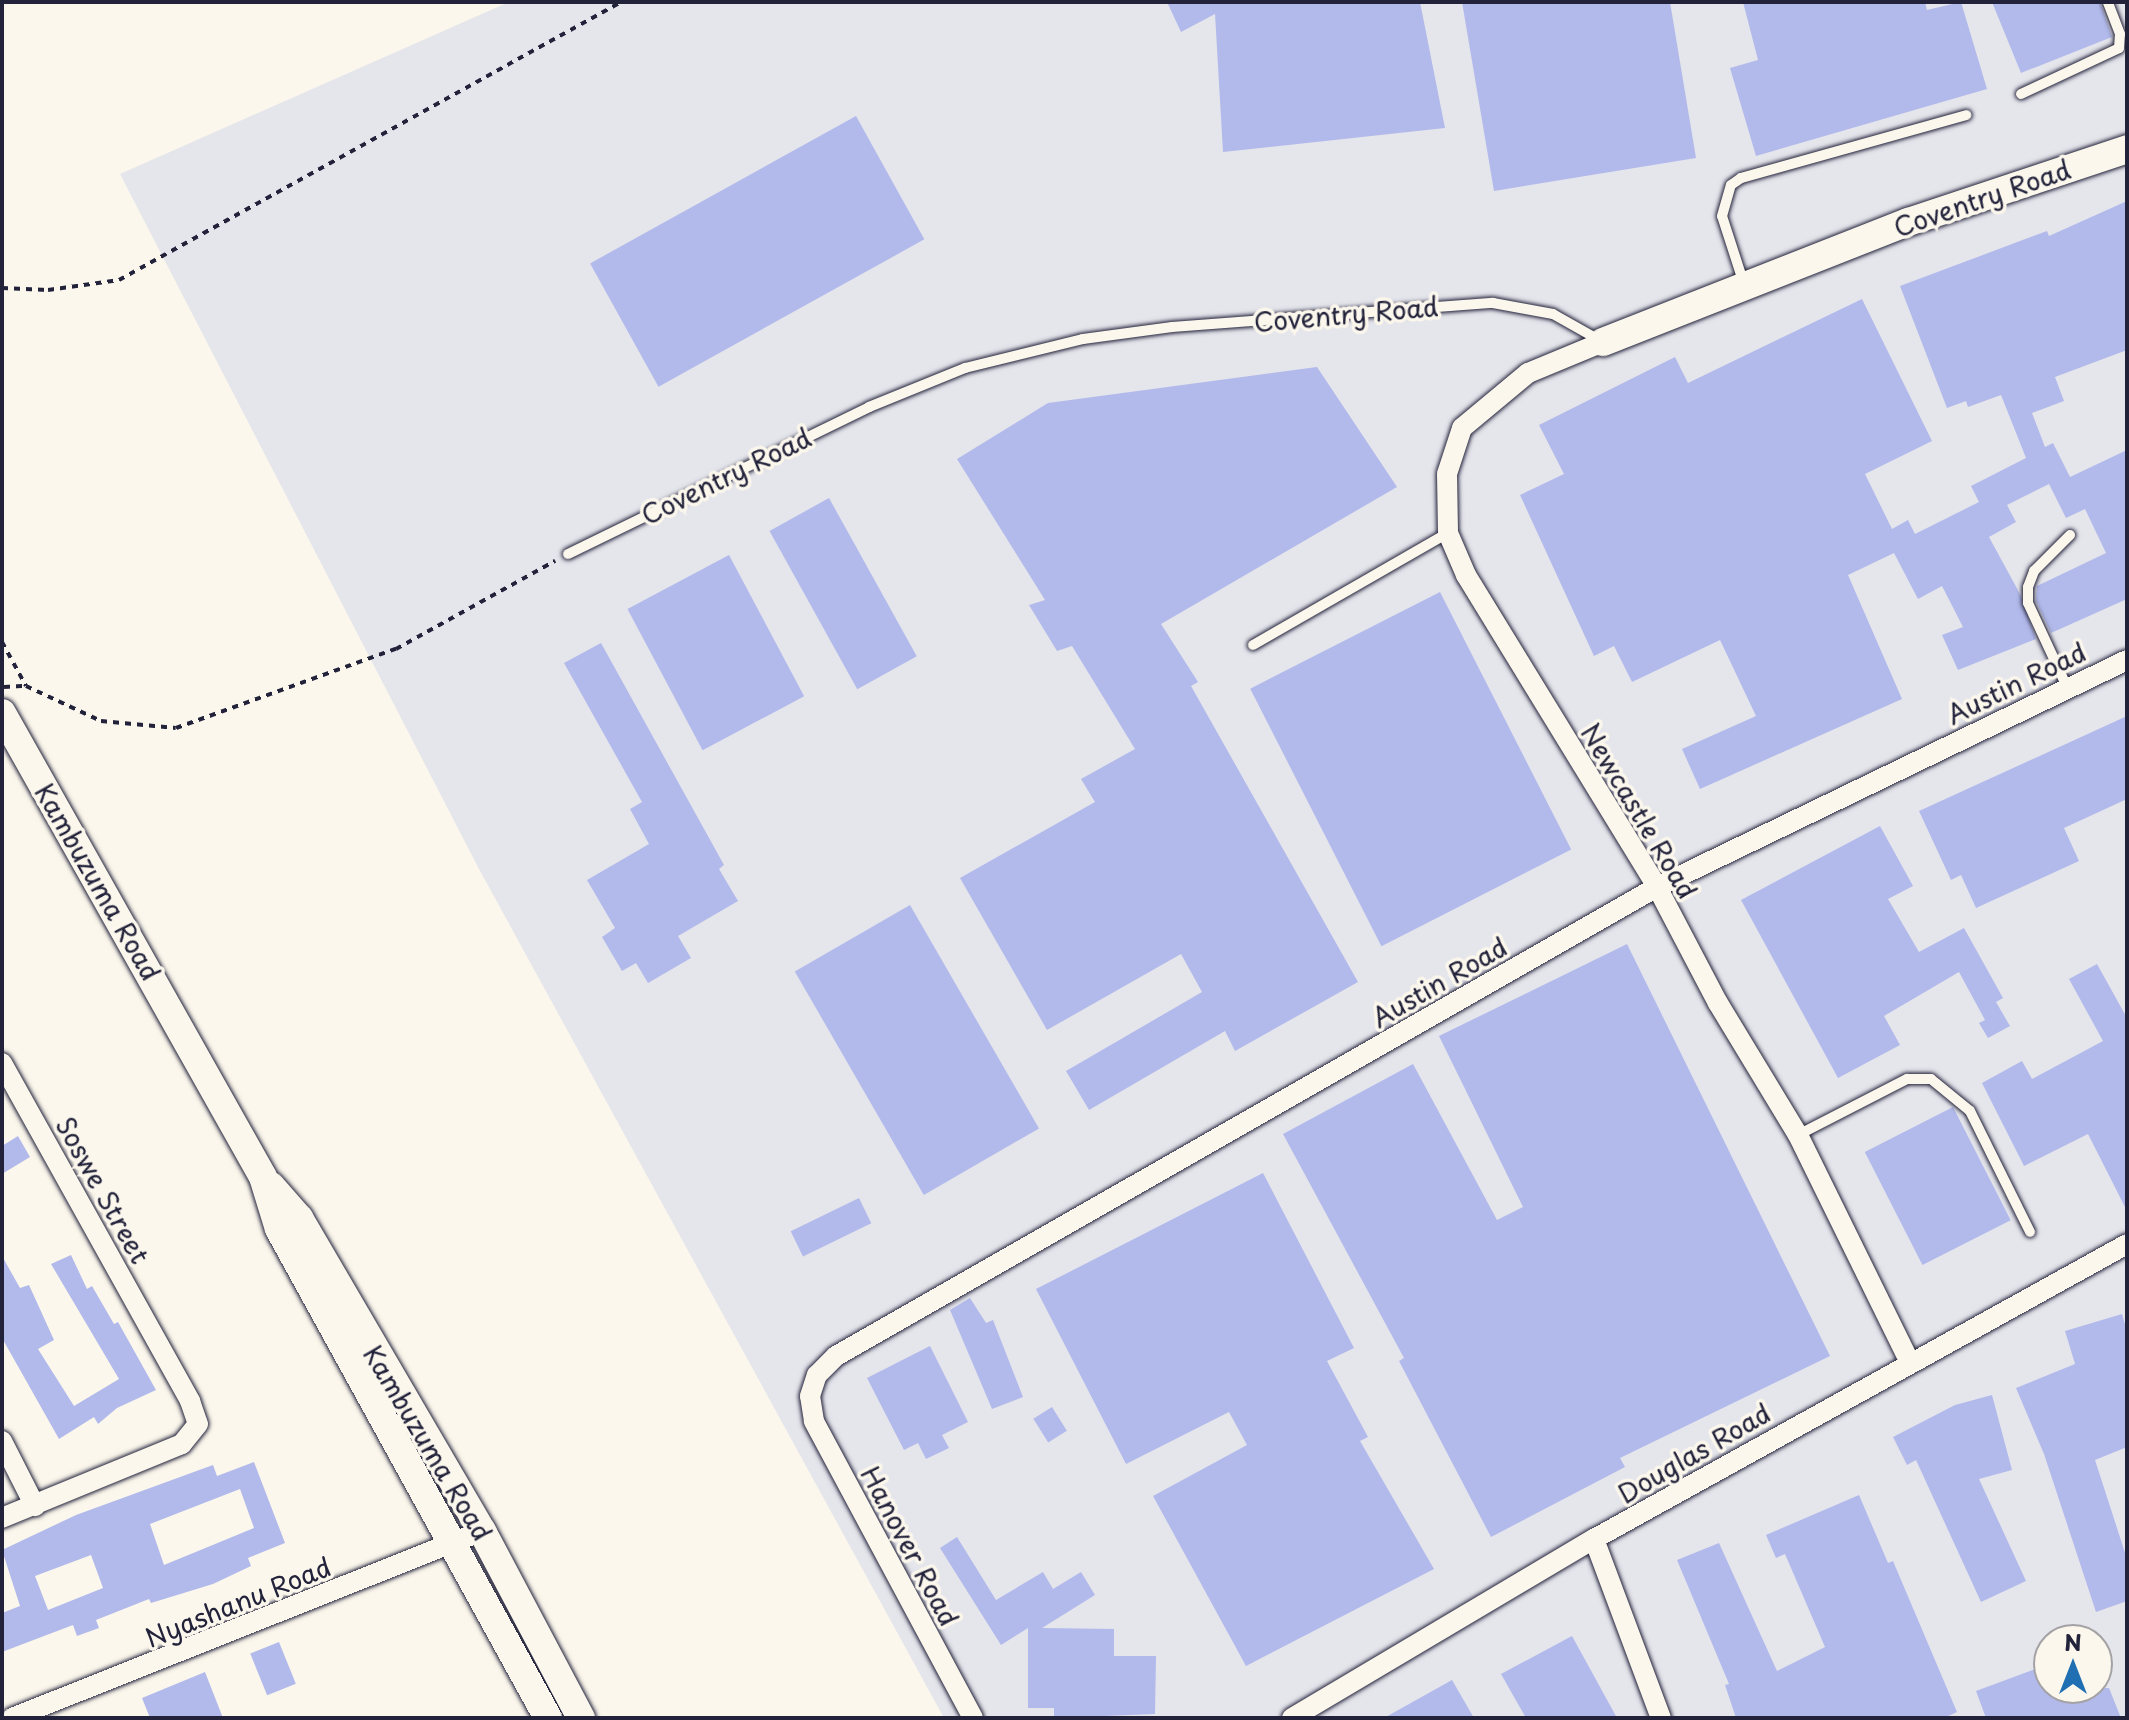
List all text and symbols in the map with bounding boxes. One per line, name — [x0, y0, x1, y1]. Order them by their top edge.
street label: Coventry Road — [1889, 153, 2075, 243]
street label: Coventry Road — [1252, 290, 1440, 338]
street label: Coventry Road — [636, 421, 816, 531]
street label: Austin Road — [1941, 636, 2091, 730]
street label: Newcastle Road — [1574, 717, 1704, 905]
street label: Kambuzuma Road — [29, 777, 167, 987]
street label: Austin Road — [1366, 931, 1512, 1033]
street label: Soswe Street — [50, 1112, 156, 1268]
street label: Kambuzuma Road — [357, 1339, 499, 1547]
street label: Douglas Road — [1612, 1397, 1776, 1509]
street label: Hanover Road — [855, 1460, 965, 1632]
street label: Nyashanu Road — [141, 1551, 335, 1653]
north arrow — [2033, 1624, 2113, 1704]
text: N — [2064, 1625, 2082, 1658]

